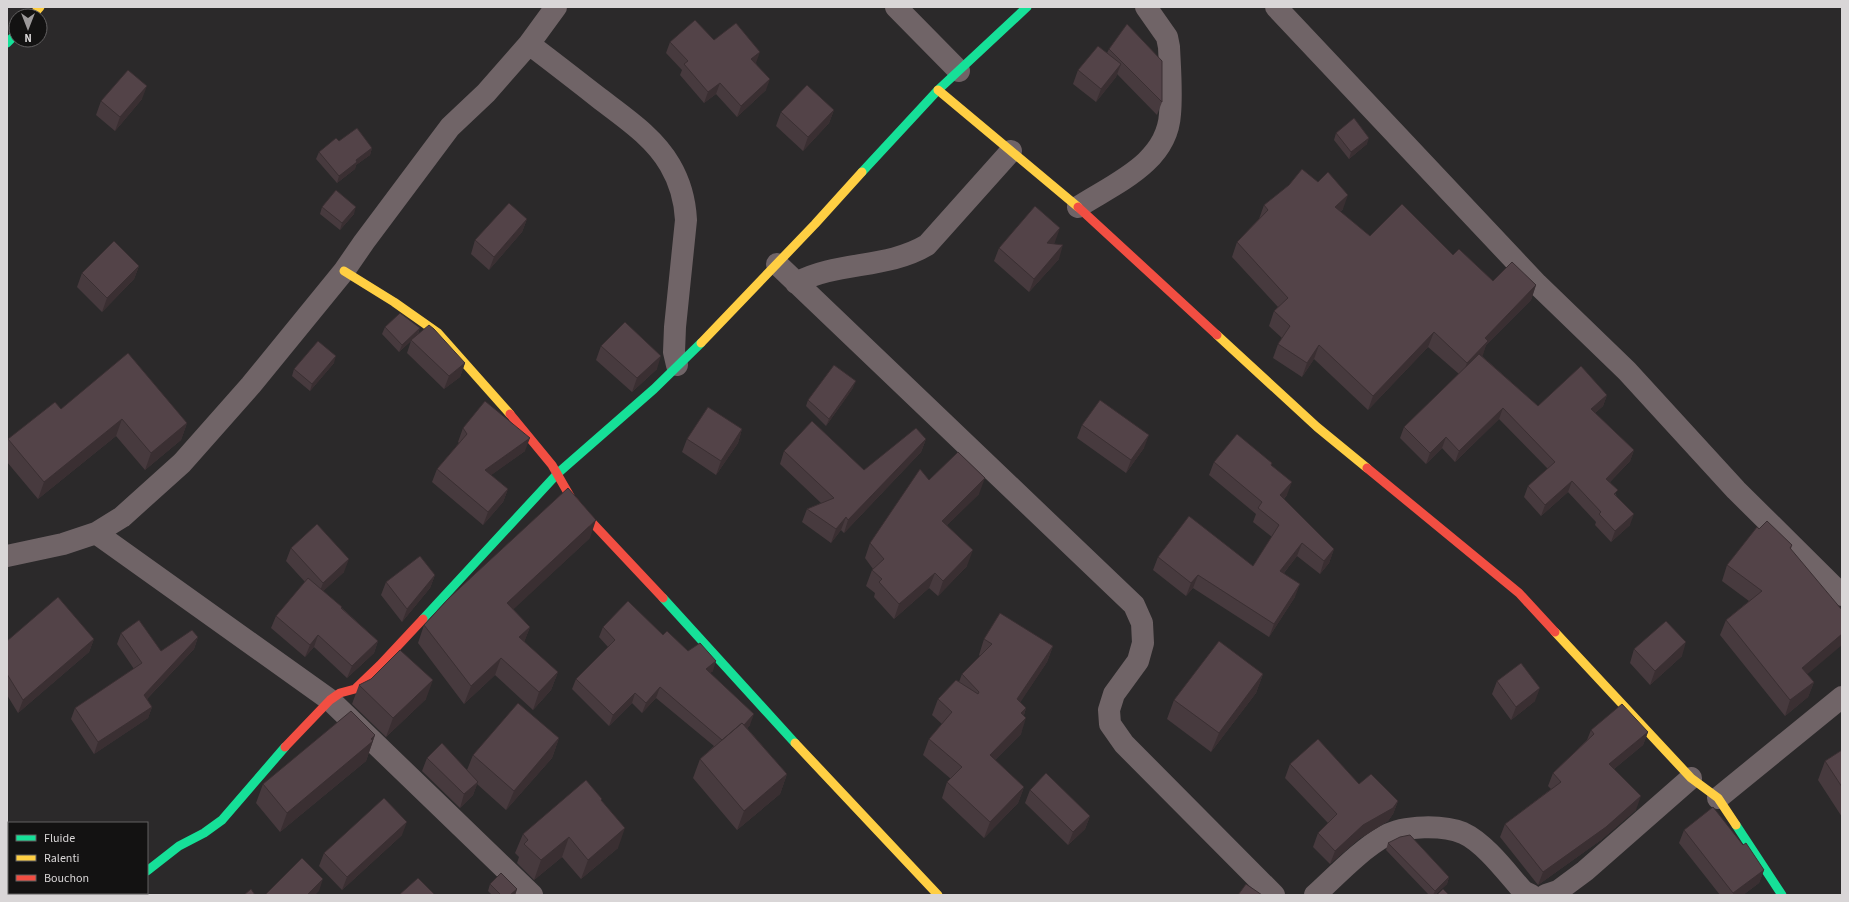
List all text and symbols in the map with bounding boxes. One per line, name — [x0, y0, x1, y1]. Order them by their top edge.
north arrow — [8, 8, 48, 48]
text: N — [24, 30, 32, 45]
legend — [8, 822, 148, 894]
text: Fluide — [44, 830, 75, 847]
text: Ralenti — [44, 850, 79, 867]
text: Bouchon — [44, 870, 89, 887]

